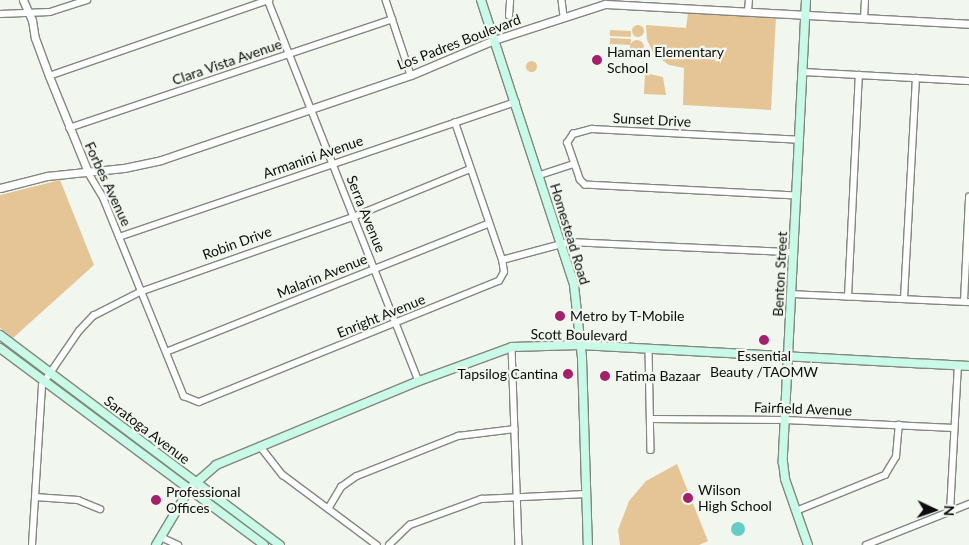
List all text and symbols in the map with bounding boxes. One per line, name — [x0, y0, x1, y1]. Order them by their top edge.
street label: Los Padres Boulevard — [395, 11, 523, 73]
street label: Clara Vista Avenue — [169, 35, 285, 89]
place label: Haman Elementary School — [607, 44, 724, 76]
marker: Haman Elementary School — [591, 54, 603, 66]
street label: Sunset Drive — [612, 110, 692, 130]
street label: Armanini Avenue — [260, 132, 366, 182]
street label: Forbes Avenue — [81, 139, 135, 229]
street label: Serra Avenue — [343, 173, 389, 255]
street label: Homestead Road — [547, 181, 593, 287]
street label: Robin Drive — [200, 223, 274, 263]
street label: Benton Street — [769, 231, 791, 317]
street label: Malarin Avenue — [274, 250, 370, 302]
street label: Enright Avenue — [334, 291, 428, 341]
place label: Metro by T-Mobile — [570, 308, 685, 324]
marker: Metro by T-Mobile — [554, 310, 566, 322]
street label: Scott Boulevard — [530, 326, 628, 344]
marker: Essential Beauty /TAOMW — [758, 334, 770, 346]
place label: Essential Beauty /TAOMW — [710, 348, 818, 381]
place label: Tapsilog Cantina — [458, 366, 558, 382]
marker: Tapsilog Cantina — [562, 368, 574, 380]
place label: Fatima Bazaar — [615, 368, 701, 384]
marker: Fatima Bazaar — [599, 370, 611, 382]
street label: Saratoga Avenue — [101, 392, 193, 468]
street label: Fairfield Avenue — [753, 399, 853, 419]
place label: Wilson High School — [698, 482, 772, 514]
place label: Professional Offices — [166, 484, 240, 516]
north arrow — [909, 485, 959, 535]
marker: Wilson High School — [682, 492, 694, 504]
marker: Professional Offices — [150, 494, 162, 506]
text: N — [941, 505, 958, 517]

